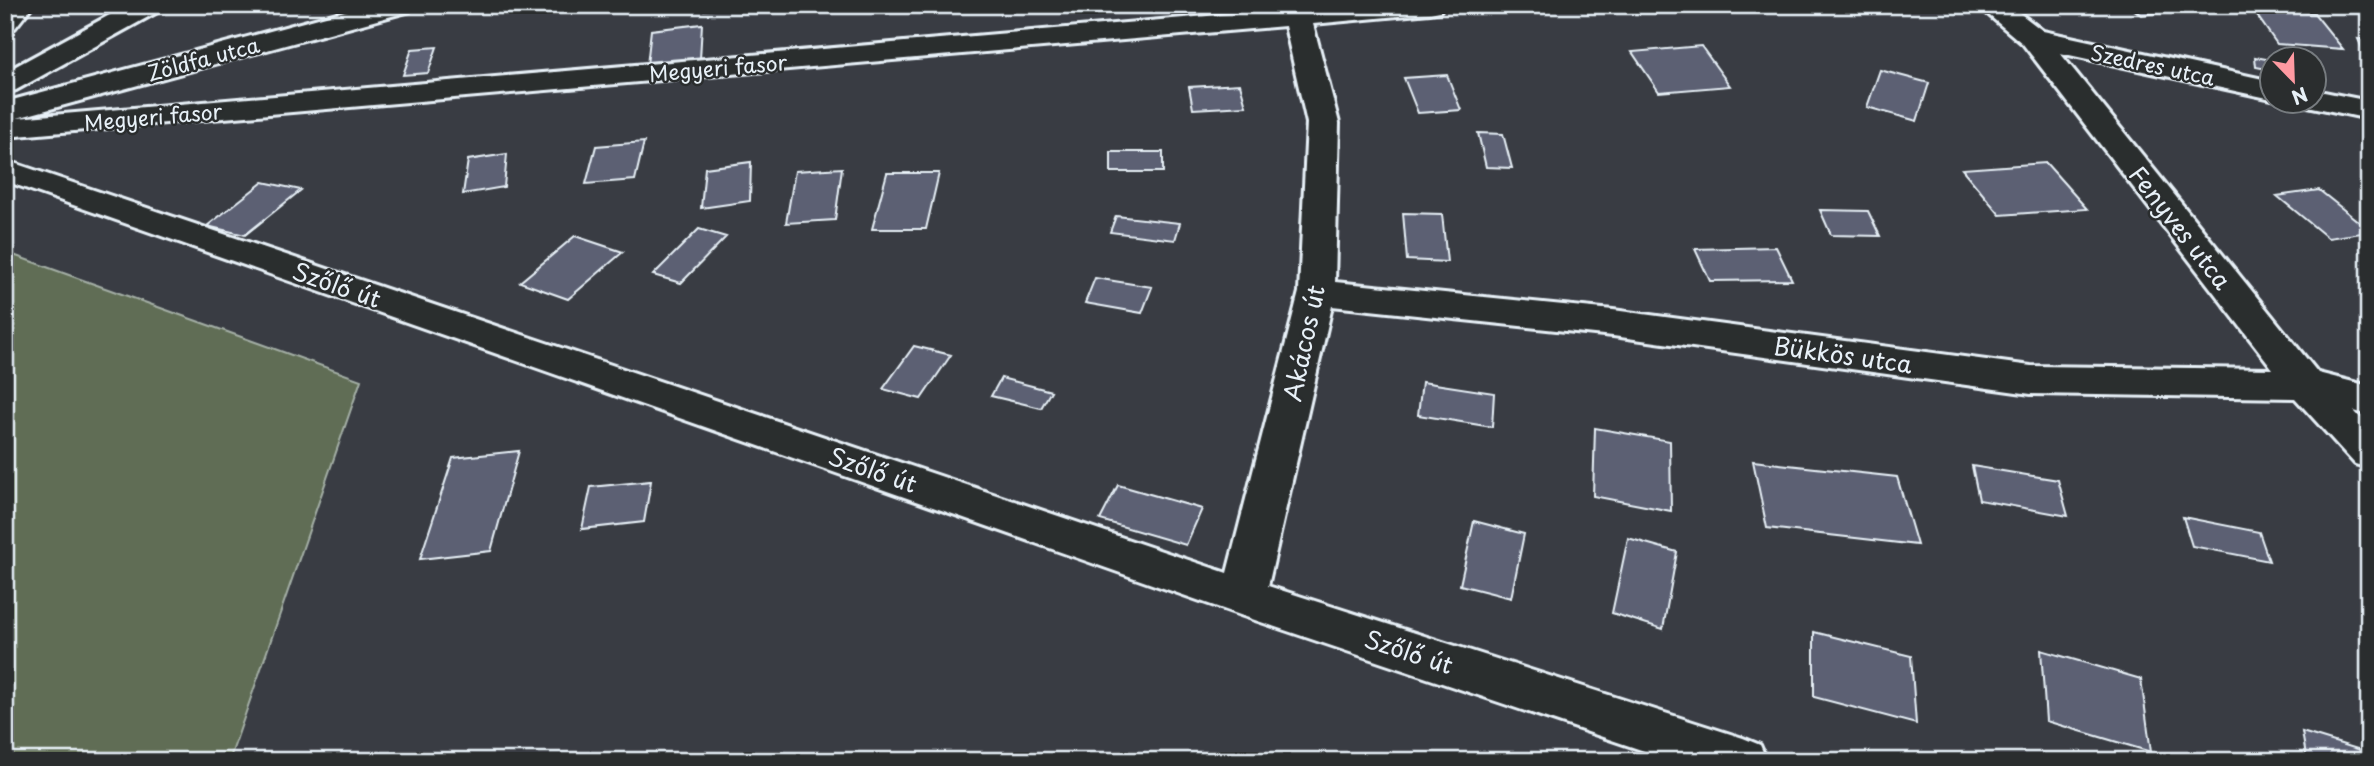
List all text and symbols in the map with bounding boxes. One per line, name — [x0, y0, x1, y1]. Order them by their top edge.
street label: Zöldfa utca — [143, 28, 263, 88]
street label: Szedres utca — [2088, 35, 2218, 93]
street label: Megyeri fasor — [648, 45, 789, 89]
north arrow — [2258, 46, 2328, 116]
text: N — [2288, 81, 2312, 112]
street label: Megyeri fasor — [83, 94, 224, 138]
street label: Fenyves utca — [2121, 158, 2241, 296]
street label: Szőlő út — [288, 252, 386, 316]
street label: Akácos út — [1273, 281, 1333, 404]
street label: Bükkös utca — [1771, 326, 1915, 382]
street label: Szőlő út — [824, 437, 922, 501]
street label: Szőlő út — [1360, 620, 1458, 682]

